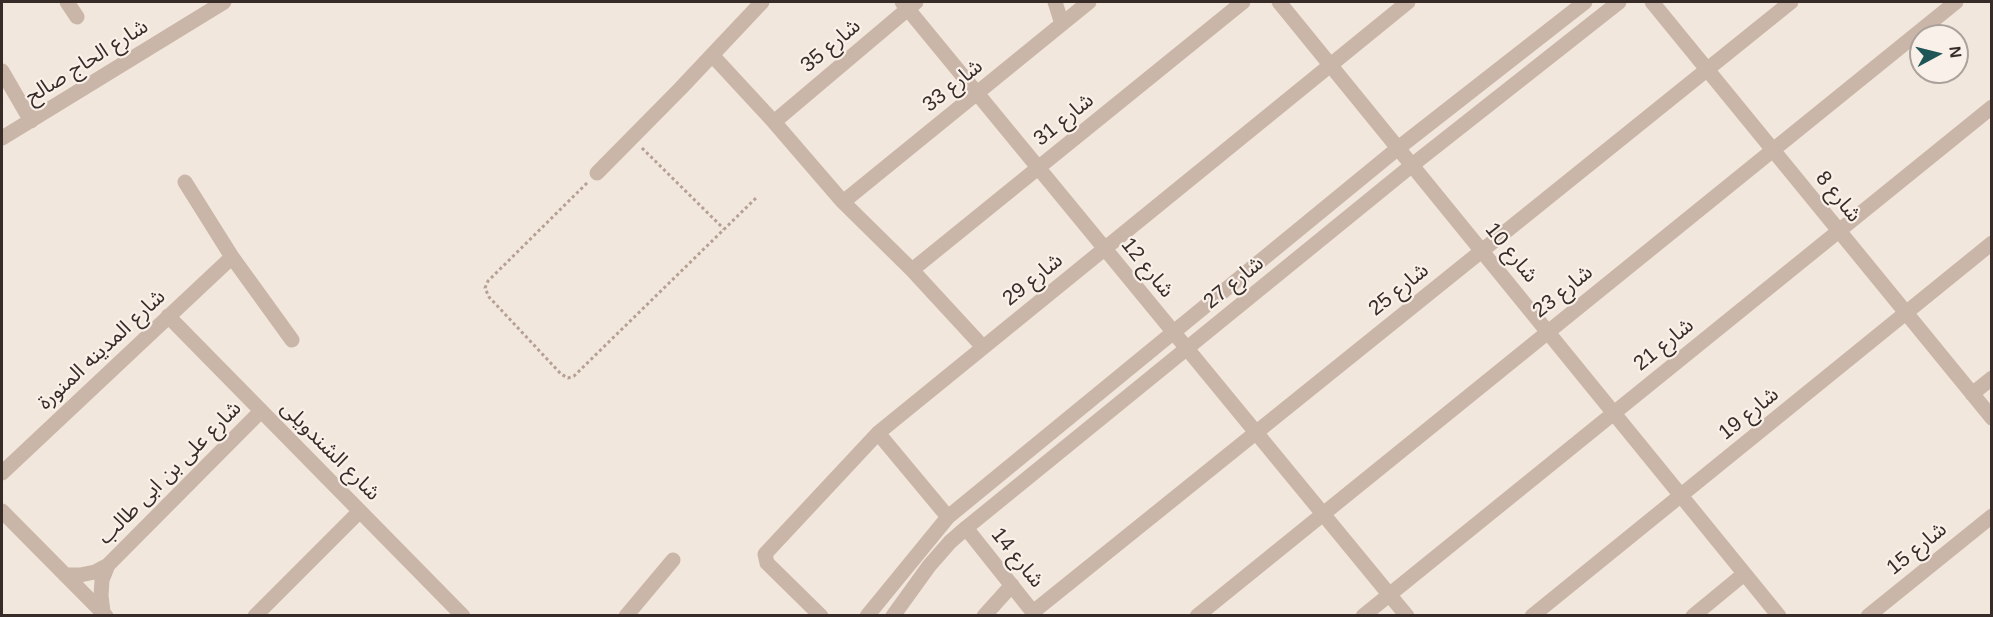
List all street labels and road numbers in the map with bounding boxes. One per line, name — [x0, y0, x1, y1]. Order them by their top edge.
street label: شارع الحاج صالح — [21, 14, 153, 110]
street label: شارع 35 — [796, 14, 866, 78]
street label: شارع 33 — [918, 54, 988, 118]
street label: شارع 31 — [1029, 88, 1099, 152]
street label: شارع 8 — [1810, 166, 1866, 228]
street label: شارع 10 — [1479, 218, 1543, 288]
street label: شارع 12 — [1115, 233, 1179, 303]
street label: شارع 29 — [998, 248, 1068, 312]
street label: شارع 27 — [1199, 251, 1269, 315]
street label: شارع 25 — [1364, 258, 1434, 322]
street label: شارع 23 — [1528, 260, 1598, 324]
street label: شارع المدينه المنورة — [33, 284, 171, 416]
street label: شارع 21 — [1629, 313, 1699, 377]
street label: شارع 19 — [1714, 382, 1784, 446]
street label: شارع على بن ابى طالب — [93, 396, 247, 550]
street label: شارع الشندويلى — [275, 396, 385, 506]
street label: شارع 15 — [1882, 517, 1952, 581]
street label: شارع 14 — [985, 523, 1049, 593]

